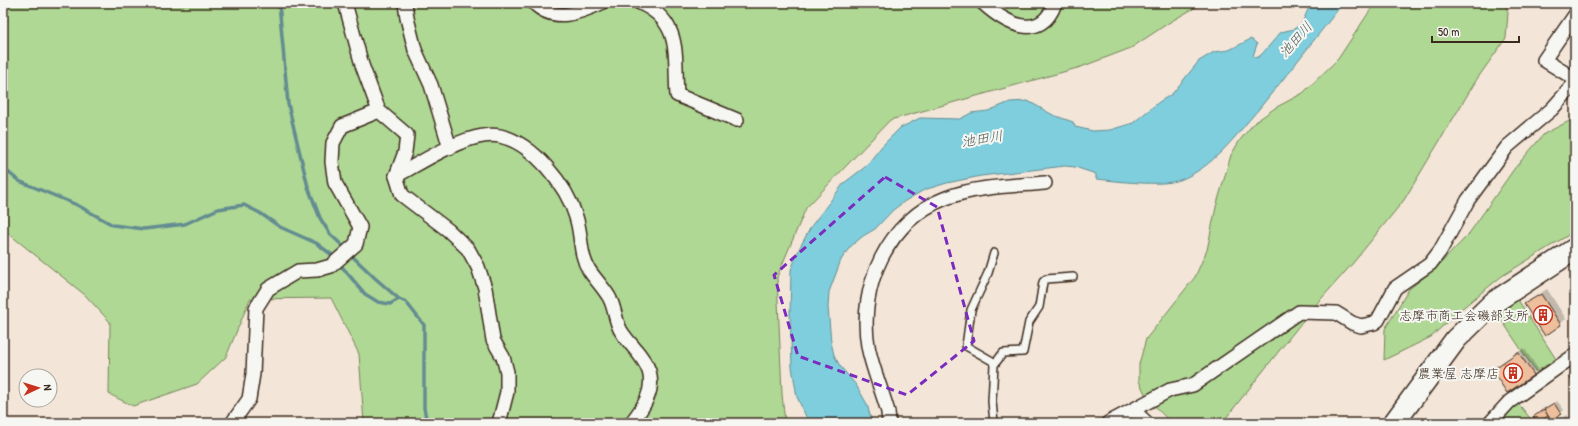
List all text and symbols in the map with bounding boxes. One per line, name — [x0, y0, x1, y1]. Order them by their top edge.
water label: 池田川 — [1274, 17, 1316, 61]
scale bar — [1432, 18, 1519, 44]
text: 50 m — [1438, 23, 1459, 40]
water label: 池田川 — [960, 125, 1004, 151]
building icon: 志摩市商工会磯部支所 — [1532, 304, 1554, 326]
place label: 志摩市商工会磯部支所 — [1399, 306, 1529, 324]
building icon: 農業屋 志摩店 — [1502, 362, 1524, 384]
place label: 農業屋 志摩店 — [1418, 364, 1499, 382]
north arrow — [18, 368, 58, 408]
text: N — [41, 384, 55, 391]

